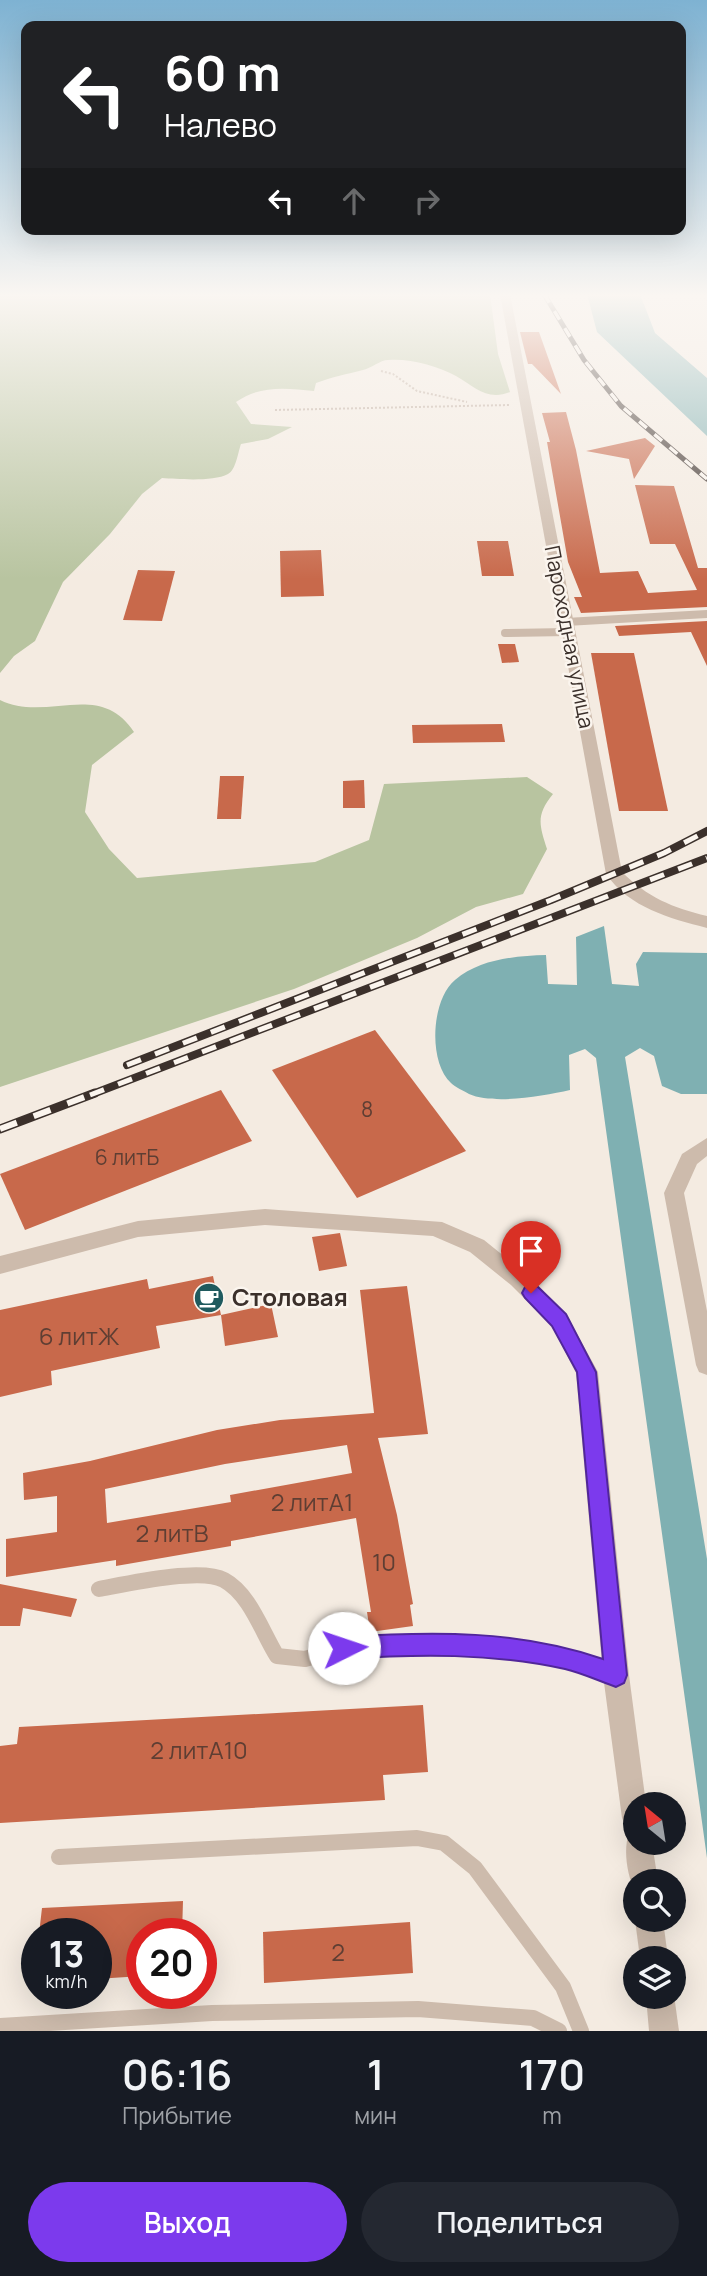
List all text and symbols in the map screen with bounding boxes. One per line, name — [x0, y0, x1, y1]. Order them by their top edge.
text: 60 m — [164, 39, 281, 106]
icon: left — [49, 49, 140, 140]
text: Налево — [164, 103, 277, 147]
icon: left — [262, 182, 300, 220]
icon: ahead — [335, 182, 373, 220]
icon: right — [408, 182, 446, 220]
street label: Пароходная улица — [539, 543, 601, 731]
house number: 8 — [361, 1095, 373, 1123]
house number: 6 литБ — [95, 1143, 160, 1171]
pin — [501, 1221, 561, 1293]
icon: arrive — [512, 1232, 550, 1270]
place label: Столовая — [232, 1280, 348, 1313]
cafe icon: Столовая — [192, 1281, 226, 1315]
house number: 6 литЖ — [39, 1319, 120, 1352]
house number: 2 литА1 — [271, 1485, 353, 1518]
house number: 2 литВ — [136, 1516, 208, 1549]
house number: 10 — [372, 1545, 396, 1578]
position arrow — [307, 1611, 381, 1685]
house number: 2 литА10 — [150, 1733, 248, 1766]
north arrow — [623, 1792, 686, 1855]
map controls — [623, 1792, 686, 2009]
button: search — [623, 1869, 686, 1932]
speed limit sign: 20 — [126, 1918, 217, 2009]
text: 13 — [49, 1930, 84, 1978]
house number: 2 — [331, 1935, 345, 1968]
button: layers — [623, 1946, 686, 2009]
text: km/h — [46, 1969, 87, 1993]
text: 06:16 — [122, 2045, 232, 2103]
text: 1 — [367, 2045, 384, 2103]
text: 170 — [519, 2045, 585, 2103]
text: Прибытие — [122, 2099, 232, 2131]
text: мин — [354, 2099, 397, 2131]
text: m — [542, 2099, 562, 2131]
button: Выход — [28, 2182, 347, 2262]
button: Поделиться — [361, 2182, 679, 2262]

